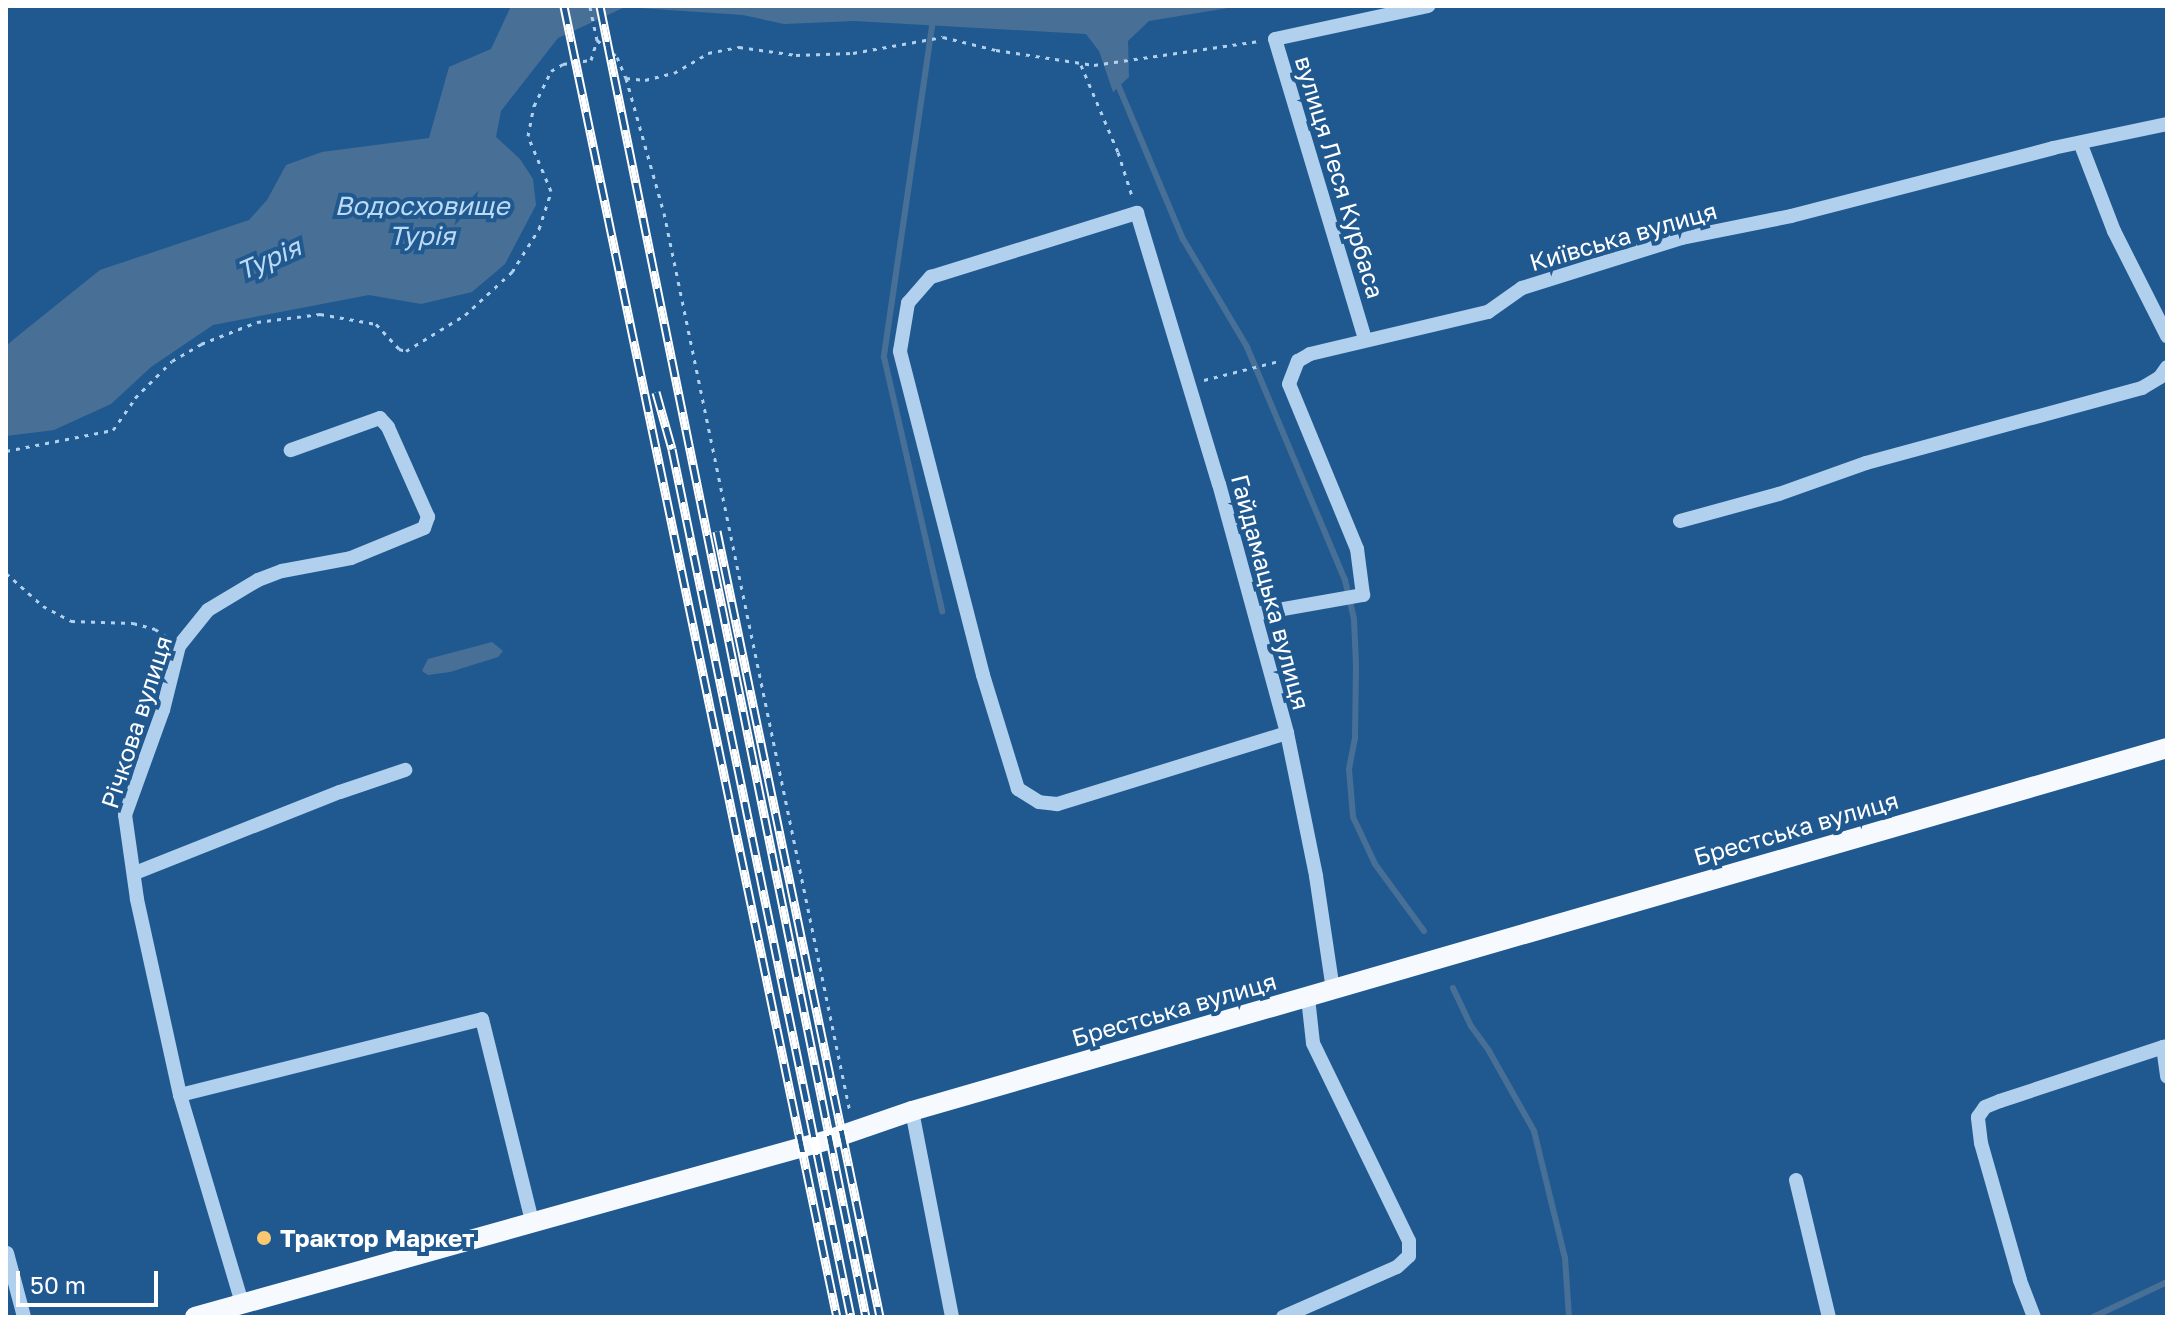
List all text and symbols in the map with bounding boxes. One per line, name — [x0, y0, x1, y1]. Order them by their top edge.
street label: вулиця Леся Курбаса — [1289, 52, 1391, 302]
water label: Водосховище Турія — [335, 190, 509, 252]
street label: Київська вулиця — [1526, 195, 1720, 277]
water label: Турія — [232, 231, 306, 287]
street label: Гайдамацька вулиця — [1226, 471, 1316, 713]
street label: Річкова вулиця — [95, 632, 177, 812]
street label: Брестська вулиця — [1690, 785, 1902, 871]
street label: Брестська вулиця — [1068, 966, 1280, 1052]
place label: Трактор Маркет — [280, 1224, 475, 1252]
marker: Трактор Маркет — [255, 1229, 273, 1247]
scale bar — [20, 1255, 162, 1305]
text: 50 m — [30, 1270, 86, 1299]

